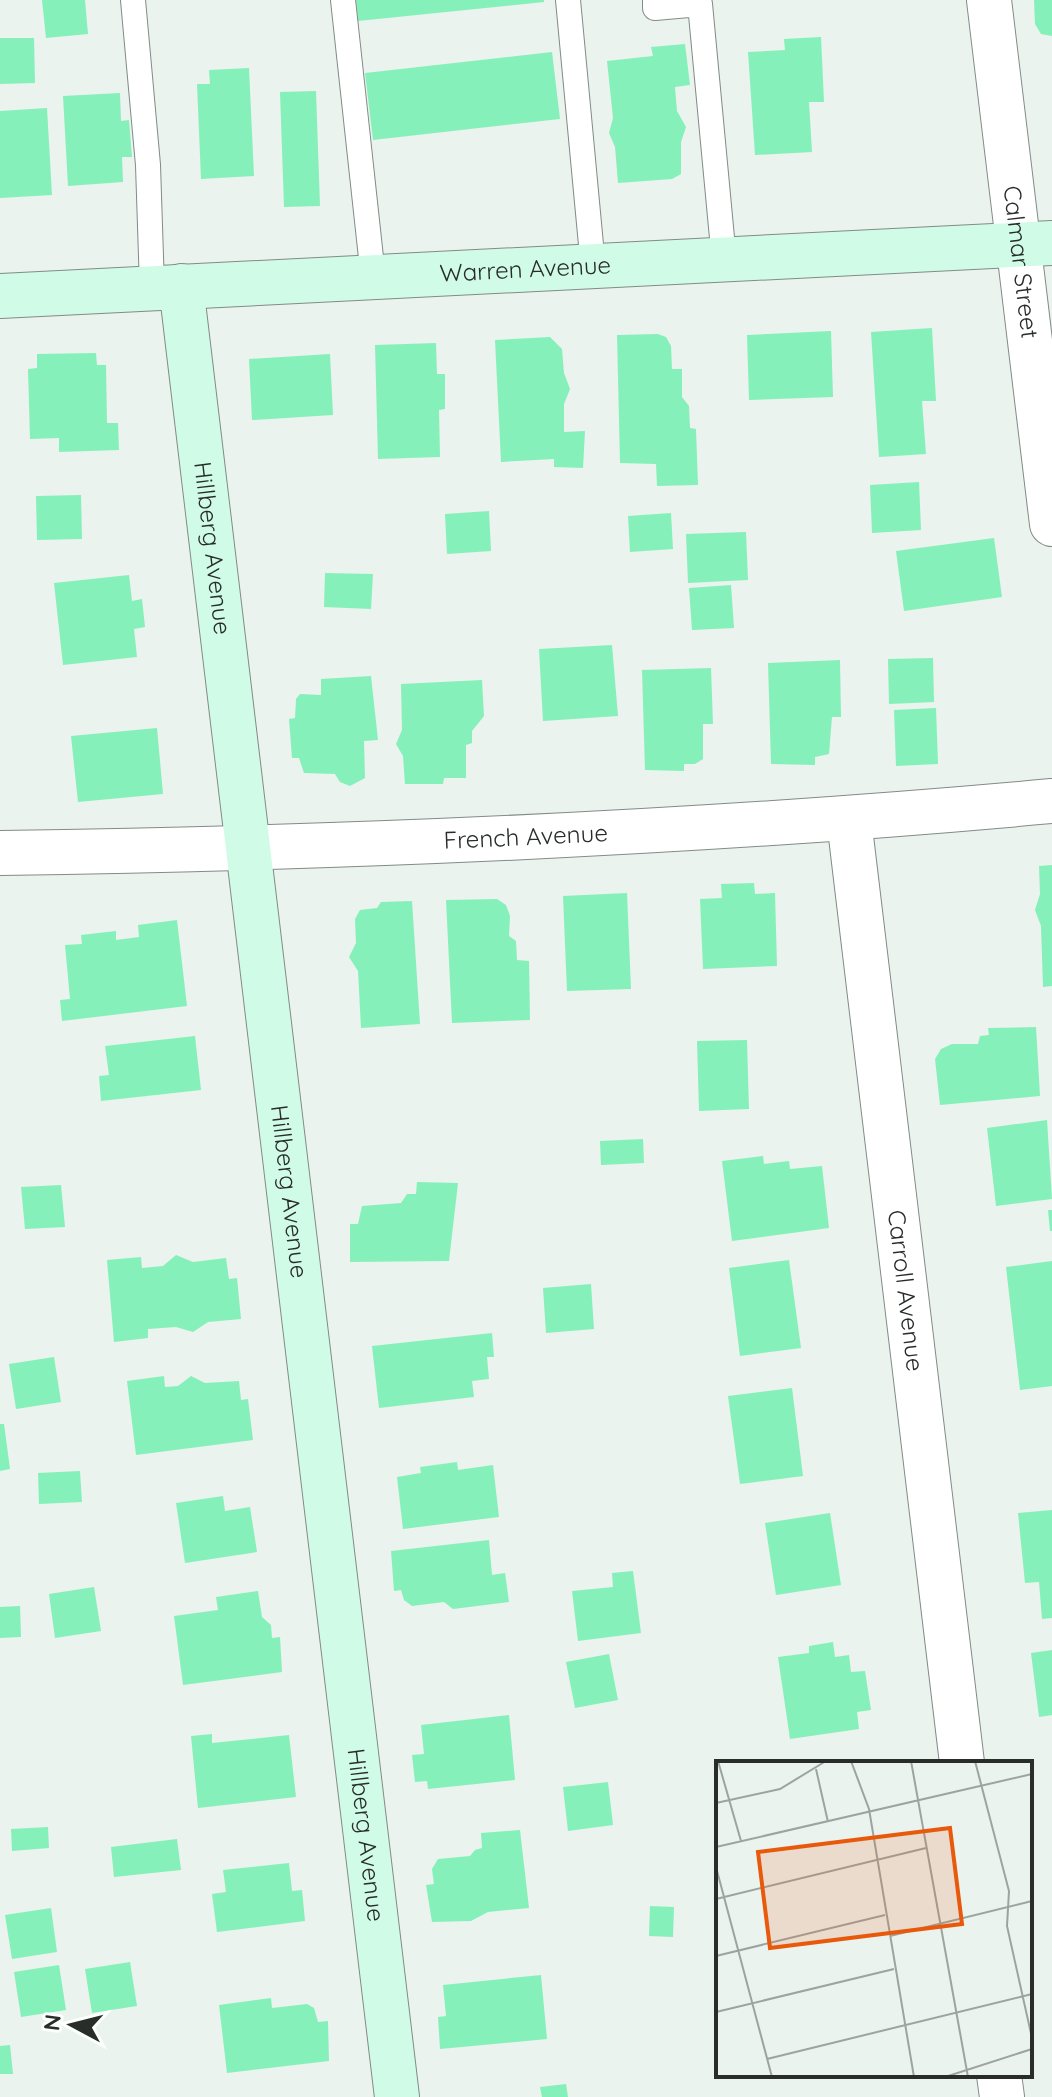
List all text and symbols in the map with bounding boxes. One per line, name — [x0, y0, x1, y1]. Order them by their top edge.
street label: Calmar Street — [997, 184, 1046, 340]
street label: Warren Avenue — [439, 249, 612, 288]
street label: Hillberg Avenue — [188, 460, 238, 636]
street label: French Avenue — [443, 817, 609, 855]
street label: Hillberg Avenue — [265, 1103, 315, 1280]
street label: Carroll Avenue — [882, 1208, 931, 1373]
street label: Hillberg Avenue — [342, 1747, 392, 1923]
inset map — [716, 1761, 1032, 2077]
north arrow — [32, 1985, 112, 2065]
text: N — [37, 2013, 67, 2032]

